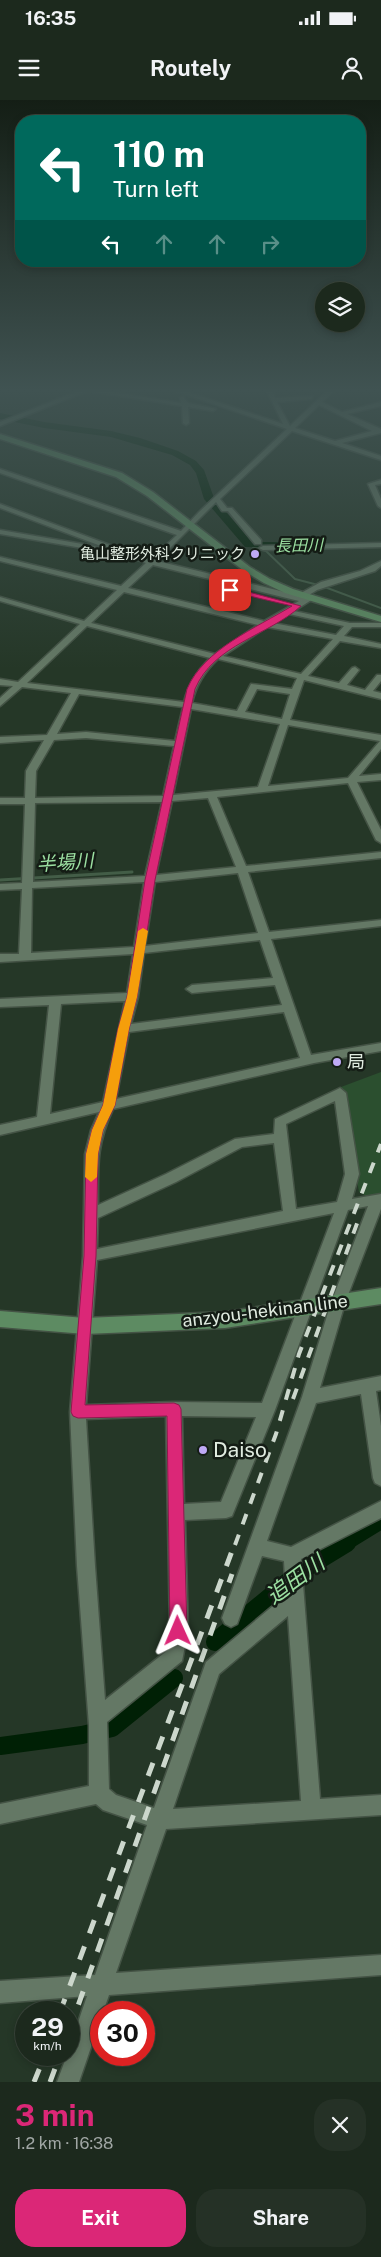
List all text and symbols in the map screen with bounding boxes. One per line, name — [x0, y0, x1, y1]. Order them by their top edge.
text: 16:35 — [25, 7, 76, 29]
icon: menu — [15, 54, 43, 82]
icon: person — [338, 54, 366, 82]
text: Routely — [150, 55, 231, 81]
text: 110 m — [113, 134, 205, 175]
icon: left — [30, 135, 95, 200]
text: Turn left — [113, 176, 199, 202]
icon: left — [97, 230, 125, 258]
icon: ahead — [150, 230, 178, 258]
icon: ahead — [203, 230, 231, 258]
icon: right — [256, 230, 284, 258]
map controls — [315, 282, 365, 332]
button: layers — [315, 282, 365, 332]
water label: 長田川 — [275, 536, 325, 555]
place label: 亀山整形外科クリニック — [80, 545, 245, 562]
marker: 亀山整形外科クリニック — [249, 548, 261, 560]
pin — [209, 569, 251, 611]
icon: arrive — [216, 576, 244, 604]
water label: 半場川 — [36, 849, 96, 875]
place label: 局 — [347, 1051, 365, 1072]
marker: 局 — [331, 1056, 343, 1068]
street label: anzyou-hekinan line — [181, 1290, 349, 1331]
place label: Daiso — [213, 1437, 267, 1462]
marker: Daiso — [197, 1444, 209, 1456]
water label: 追田川 — [261, 1548, 331, 1609]
position arrow — [151, 1604, 203, 1656]
speed limit sign: 30 — [90, 2001, 155, 2066]
text: 29 — [31, 2012, 64, 2042]
text: km/h — [33, 2039, 62, 2053]
text: 3 min — [15, 2097, 94, 2133]
button: close — [314, 2099, 366, 2151]
text: 1.2 km · 16:38 — [15, 2134, 113, 2153]
button: Exit — [15, 2189, 186, 2247]
button: Share — [196, 2189, 366, 2247]

